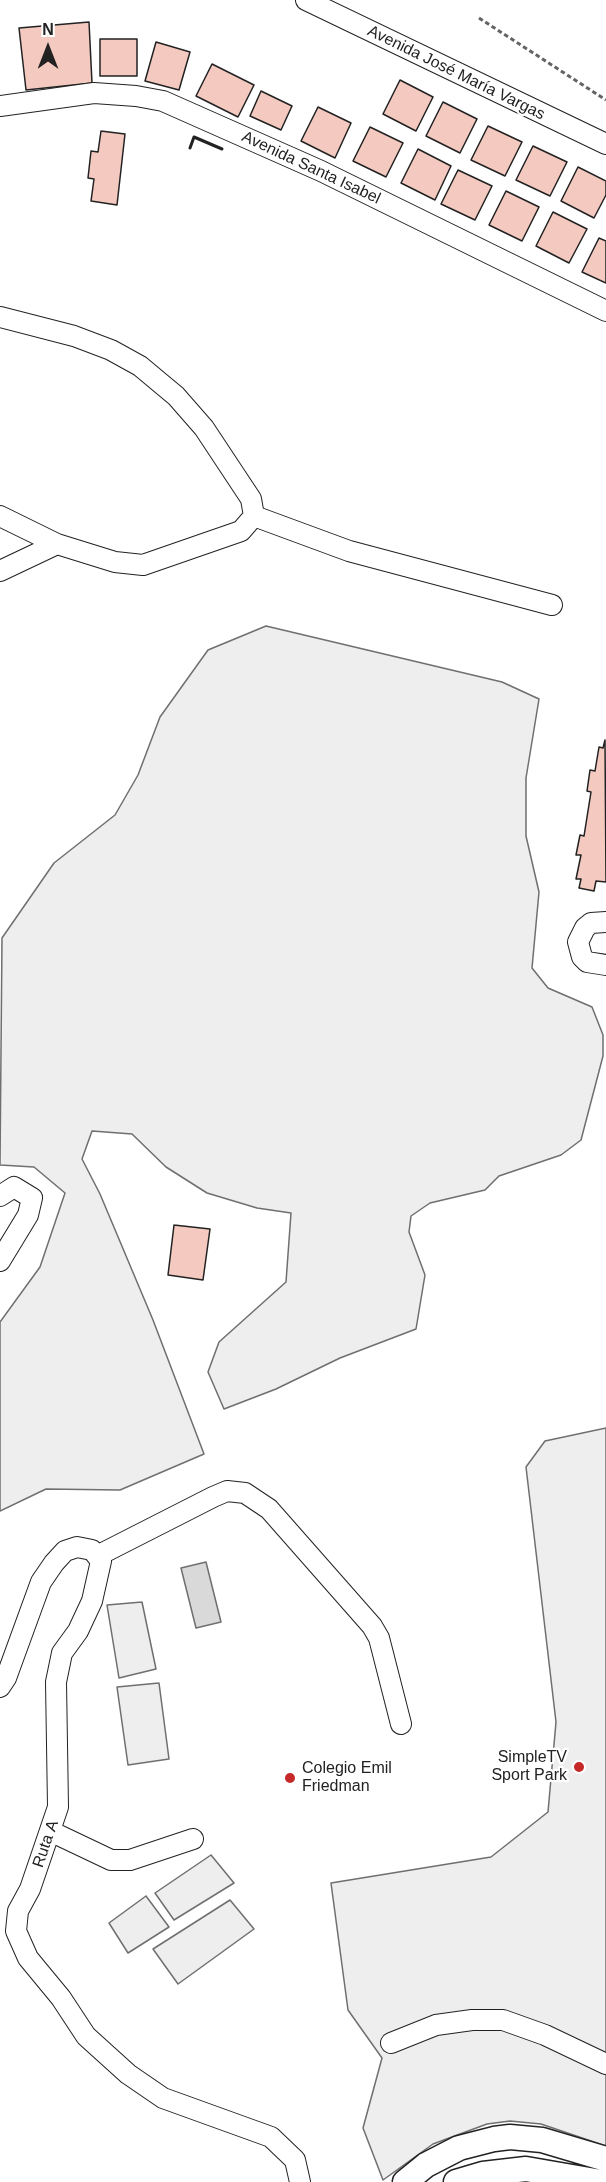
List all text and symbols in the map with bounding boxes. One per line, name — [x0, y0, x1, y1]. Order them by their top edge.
north arrow — [18, 18, 78, 78]
text: N — [42, 21, 54, 38]
street label: Avenida José María Vargas — [364, 22, 548, 124]
street label: Avenida Santa Isabel — [239, 127, 383, 209]
place label: SimpleTV Sport Park — [491, 1748, 567, 1786]
place label: Colegio Emil Friedman — [302, 1759, 392, 1797]
marker: SimpleTV Sport Park — [572, 1760, 586, 1774]
marker: Colegio Emil Friedman — [283, 1771, 297, 1785]
street label: Ruta A — [29, 1818, 63, 1870]

